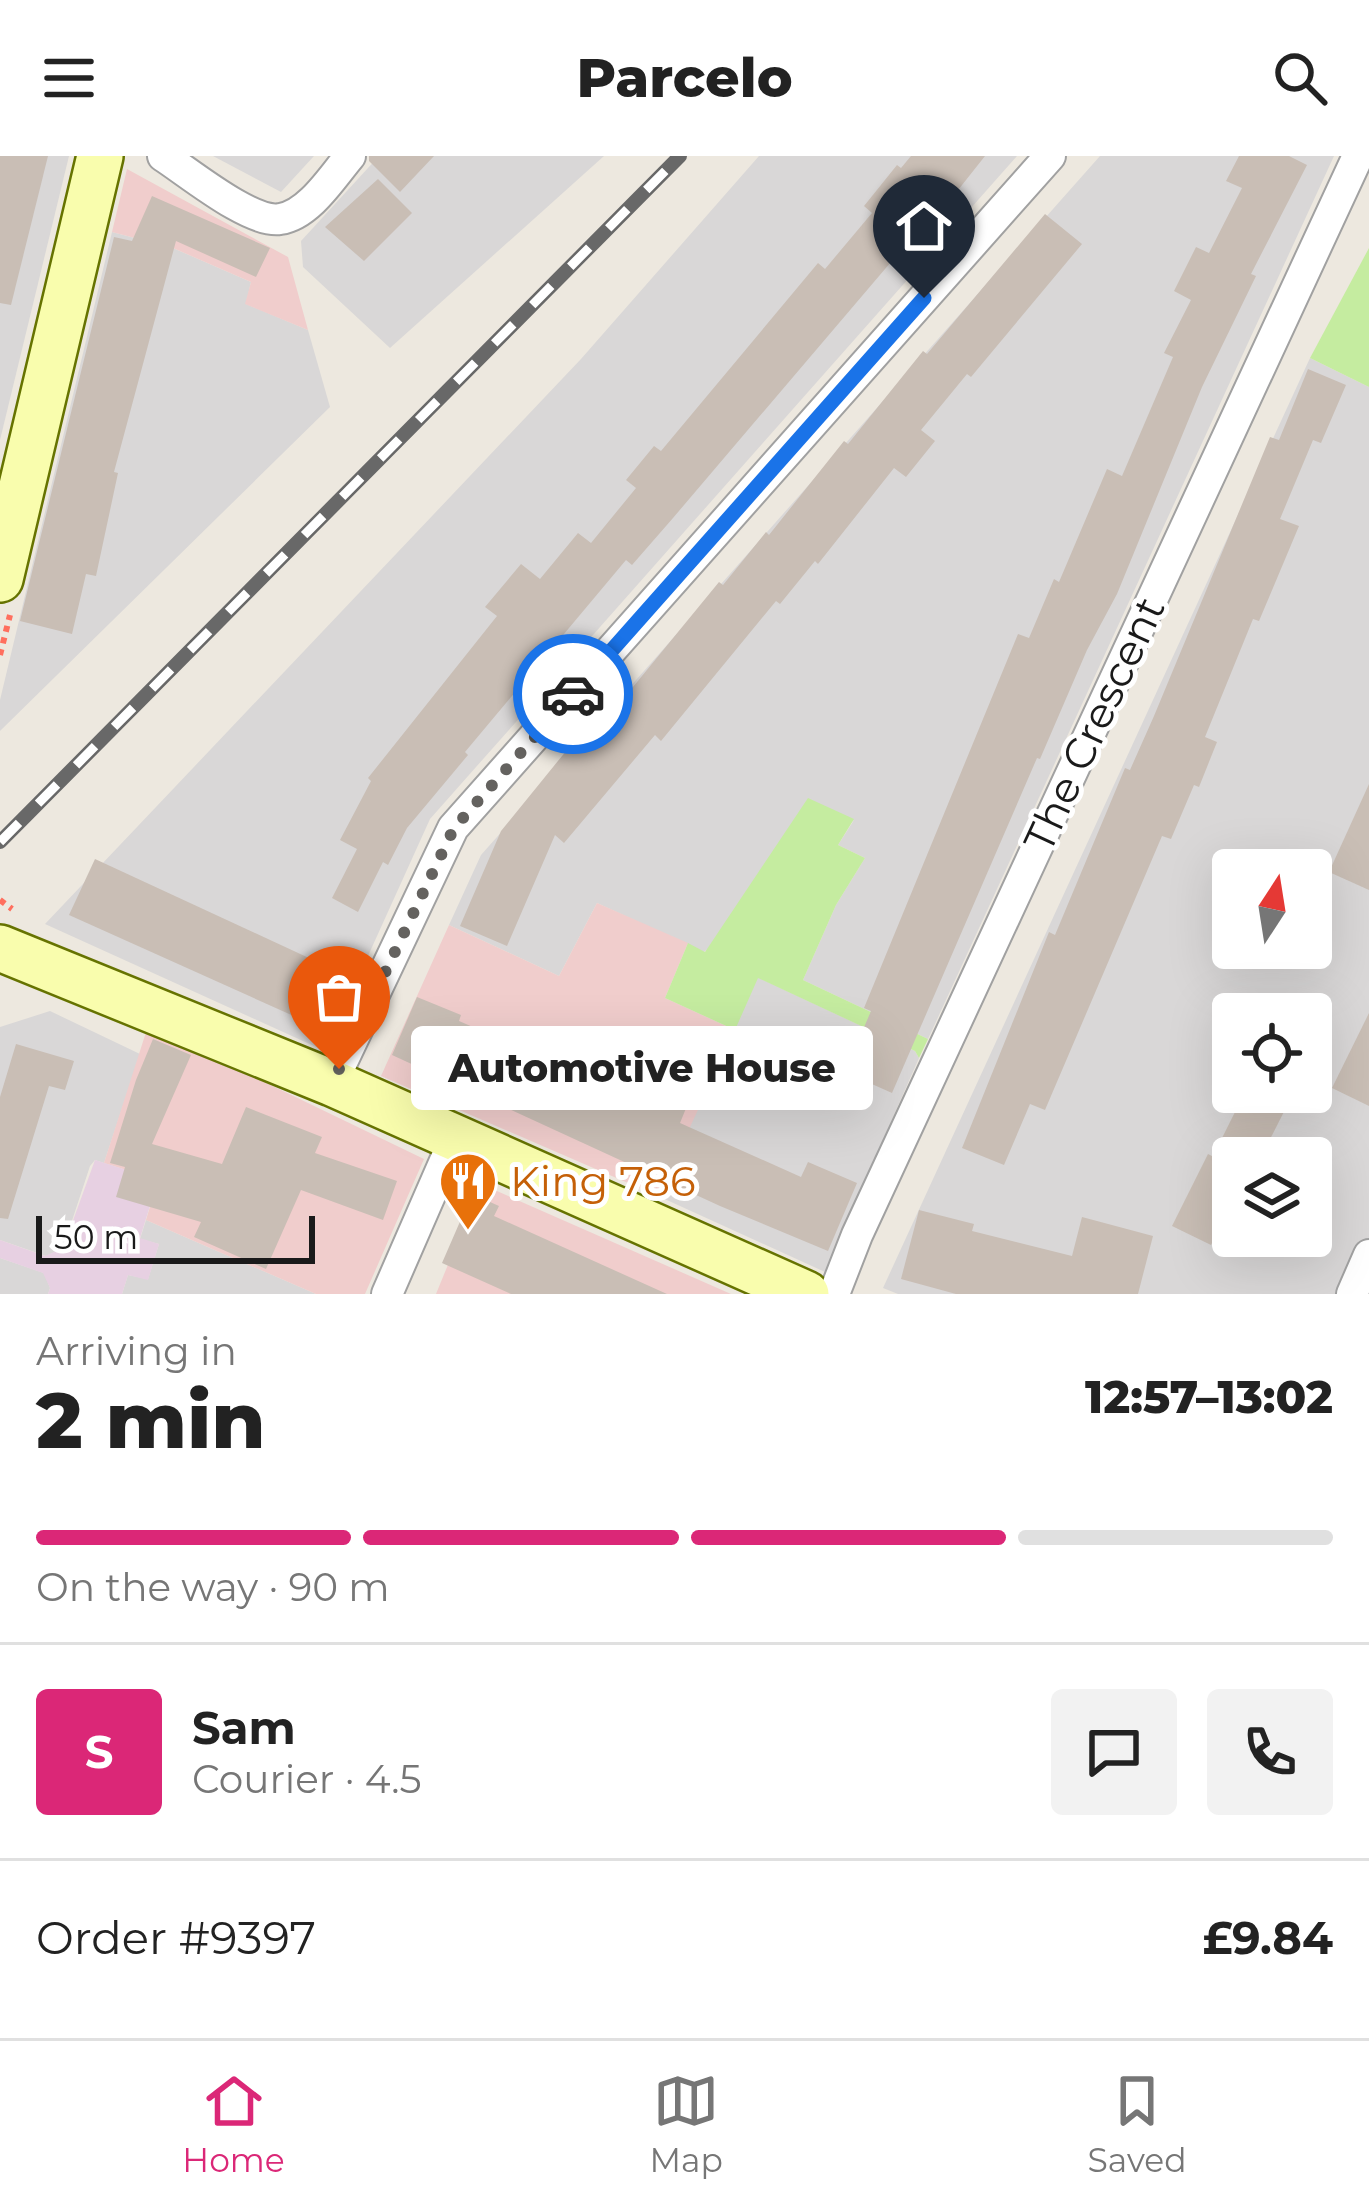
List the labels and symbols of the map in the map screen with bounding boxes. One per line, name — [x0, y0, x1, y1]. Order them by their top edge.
pin — [873, 175, 975, 298]
street label: The Crescent — [1012, 588, 1176, 860]
courier — [513, 634, 633, 754]
north arrow — [1212, 849, 1332, 969]
pin — [288, 946, 390, 1069]
callout: Automotive House — [411, 1027, 873, 1111]
restaurant icon: King 786 — [437, 1150, 499, 1232]
place label: King 786 — [510, 1155, 696, 1207]
scale bar — [36, 1210, 315, 1263]

